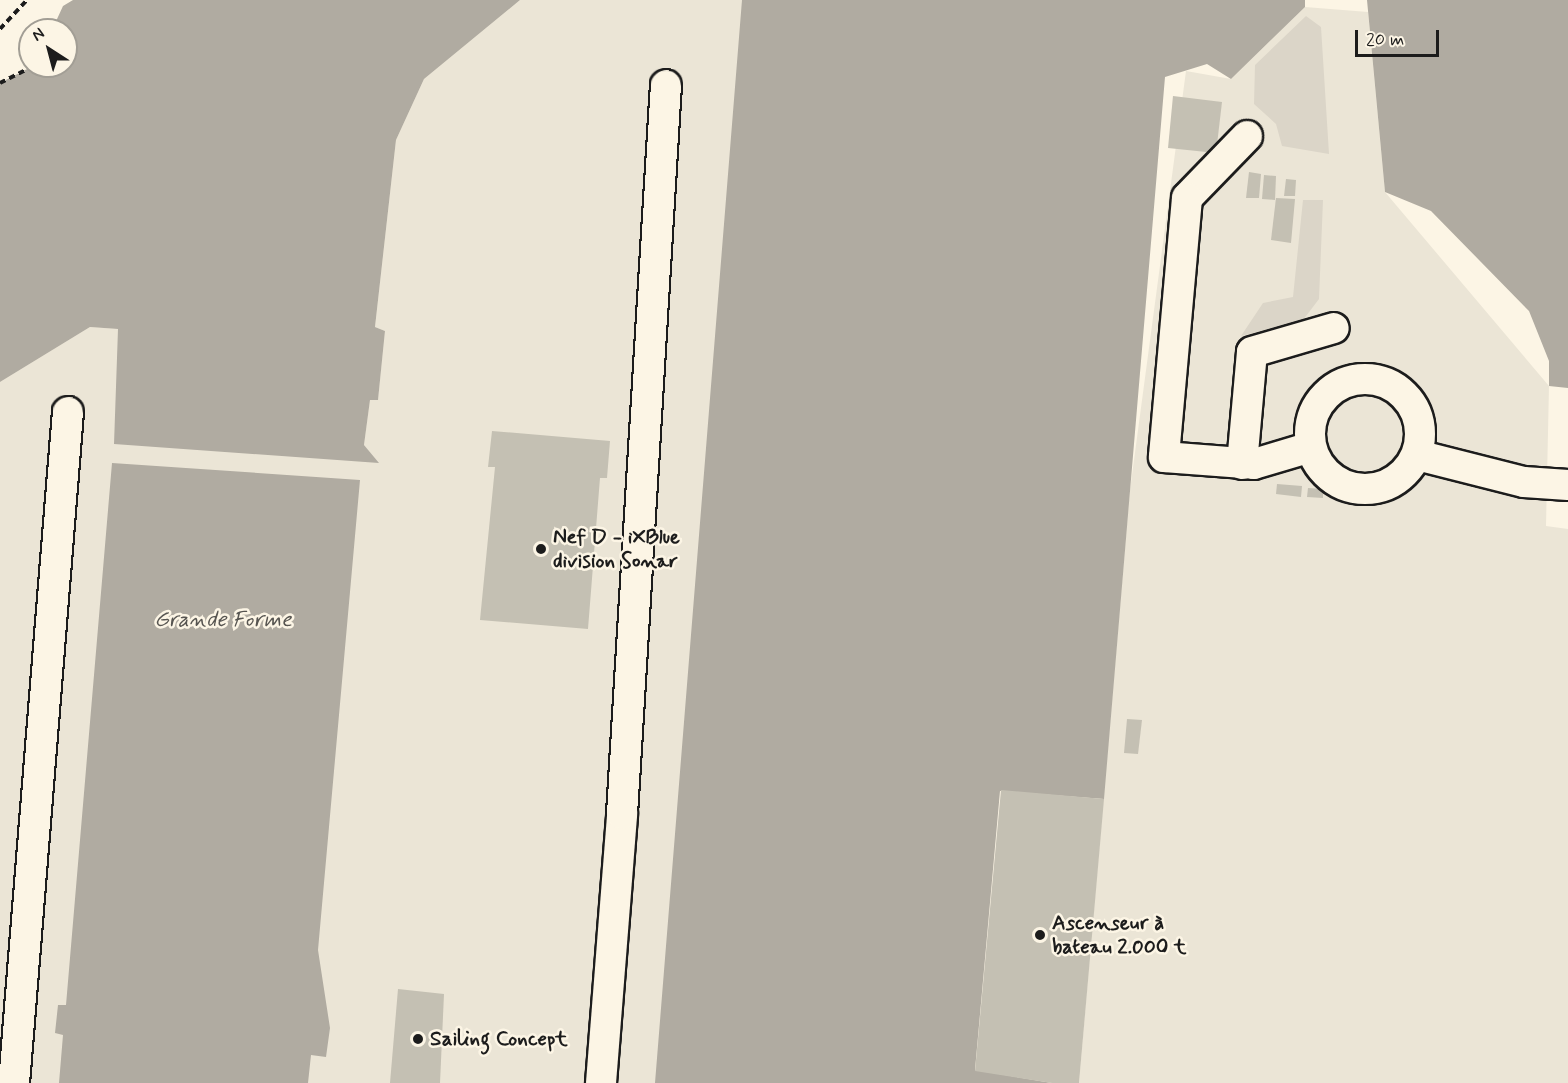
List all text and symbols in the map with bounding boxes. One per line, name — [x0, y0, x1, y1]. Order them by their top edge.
north arrow — [18, 18, 78, 78]
scale bar — [1358, 18, 1442, 56]
text: N — [28, 23, 49, 46]
text: 20 m — [1366, 28, 1404, 52]
place label: Nef D - iXBlue division Sonar — [553, 524, 679, 574]
marker: Nef D - iXBlue division Sonar — [534, 542, 548, 556]
water label: Grande Forme — [152, 608, 294, 634]
place label: Ascenseur à bateau 2.000 t — [1052, 910, 1186, 960]
marker: Ascenseur à bateau 2.000 t — [1033, 928, 1047, 942]
place label: Sailing Concept — [430, 1026, 565, 1052]
marker: Sailing Concept — [411, 1032, 425, 1046]

